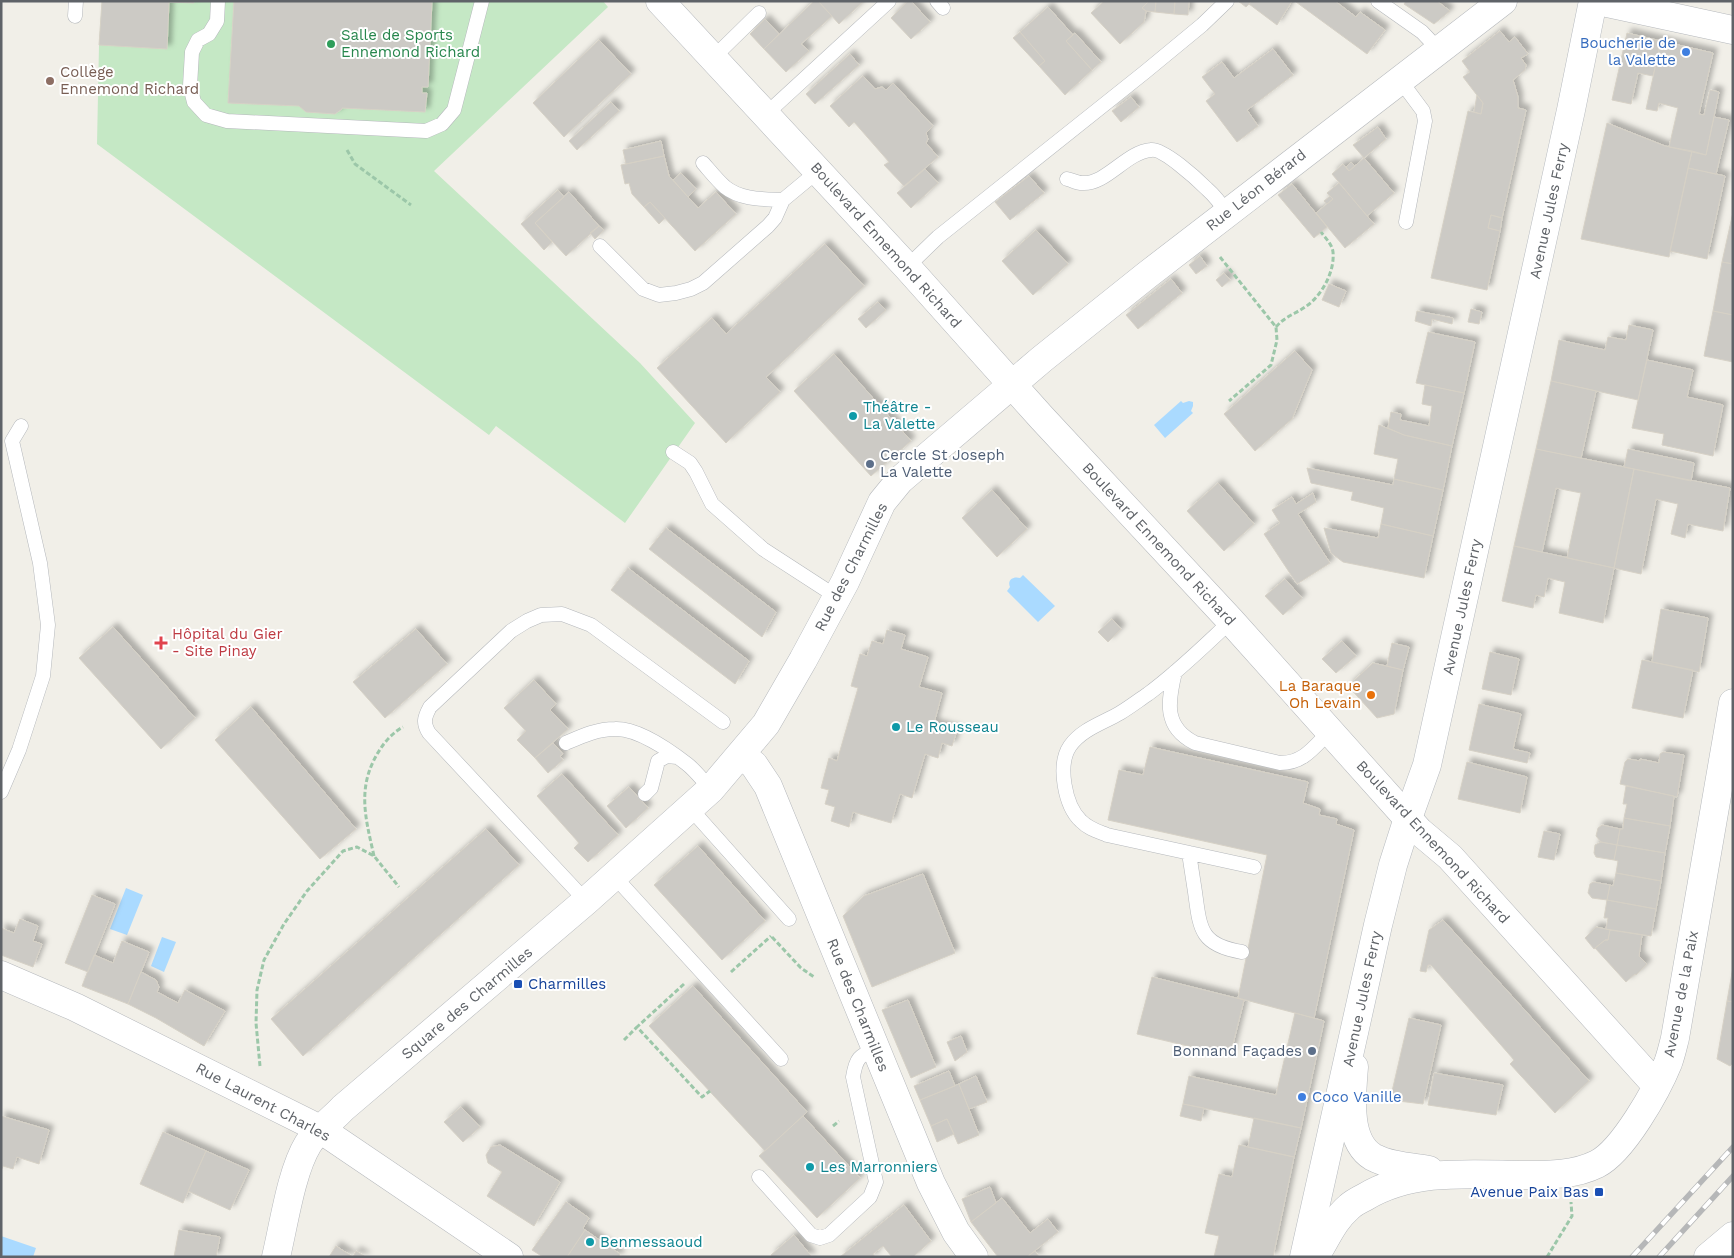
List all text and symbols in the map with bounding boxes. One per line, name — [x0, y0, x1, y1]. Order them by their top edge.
place label: Salle de Sports Ennemond Richard — [341, 26, 480, 61]
place label: Boucherie de la Valette — [1580, 34, 1676, 69]
marker: Salle de Sports Ennemond Richard — [325, 38, 337, 50]
marker: Boucherie de la Valette — [1680, 46, 1692, 58]
place label: Collège Ennemond Richard — [60, 63, 199, 98]
marker: Collège Ennemond Richard — [44, 75, 56, 87]
street label: Avenue Jules Ferry — [1526, 141, 1572, 281]
street label: Rue Léon Bérard — [1202, 145, 1310, 235]
street label: Boulevard Ennemond Richard — [807, 158, 965, 332]
place label: Théâtre - La Valette — [863, 398, 935, 433]
marker: Théâtre - La Valette — [847, 410, 859, 422]
place label: Cercle St Joseph La Valette — [880, 446, 1005, 481]
marker: Cercle St Joseph La Valette — [864, 458, 876, 470]
street label: Boulevard Ennemond Richard — [1078, 459, 1240, 629]
street label: Rue des Charmilles — [811, 500, 891, 634]
street label: Avenue Jules Ferry — [1439, 537, 1485, 677]
place label: Hôpital du Gier - Site Pinay — [172, 625, 283, 660]
marker: Hôpital du Gier - Site Pinay — [154, 636, 168, 650]
place label: La Baraque Oh Levain — [1279, 677, 1361, 712]
marker: La Baraque Oh Levain — [1365, 689, 1377, 701]
place label: Le Rousseau — [906, 718, 999, 736]
marker: Le Rousseau — [890, 721, 902, 733]
street label: Boulevard Ennemond Richard — [1352, 757, 1514, 927]
street label: Avenue Jules Ferry — [1339, 929, 1385, 1069]
street label: Avenue de la Paix — [1660, 929, 1702, 1059]
street label: Rue des Charmilles — [823, 936, 893, 1074]
street label: Square des Charmilles — [398, 943, 536, 1063]
place label: Charmilles — [528, 975, 606, 993]
marker: Charmilles — [512, 978, 524, 990]
place label: Bonnand Façades — [1173, 1042, 1302, 1060]
marker: Bonnand Façades — [1306, 1045, 1318, 1057]
street label: Rue Laurent Charles — [193, 1059, 334, 1145]
place label: Coco Vanille — [1312, 1088, 1402, 1106]
marker: Coco Vanille — [1296, 1091, 1308, 1103]
place label: Les Marronniers — [820, 1158, 938, 1176]
marker: Les Marronniers — [804, 1161, 816, 1173]
place label: Avenue Paix Bas — [1470, 1183, 1589, 1201]
marker: Avenue Paix Bas — [1593, 1186, 1605, 1198]
place label: Benmessaoud — [600, 1233, 703, 1251]
marker: Benmessaoud — [584, 1236, 596, 1248]

